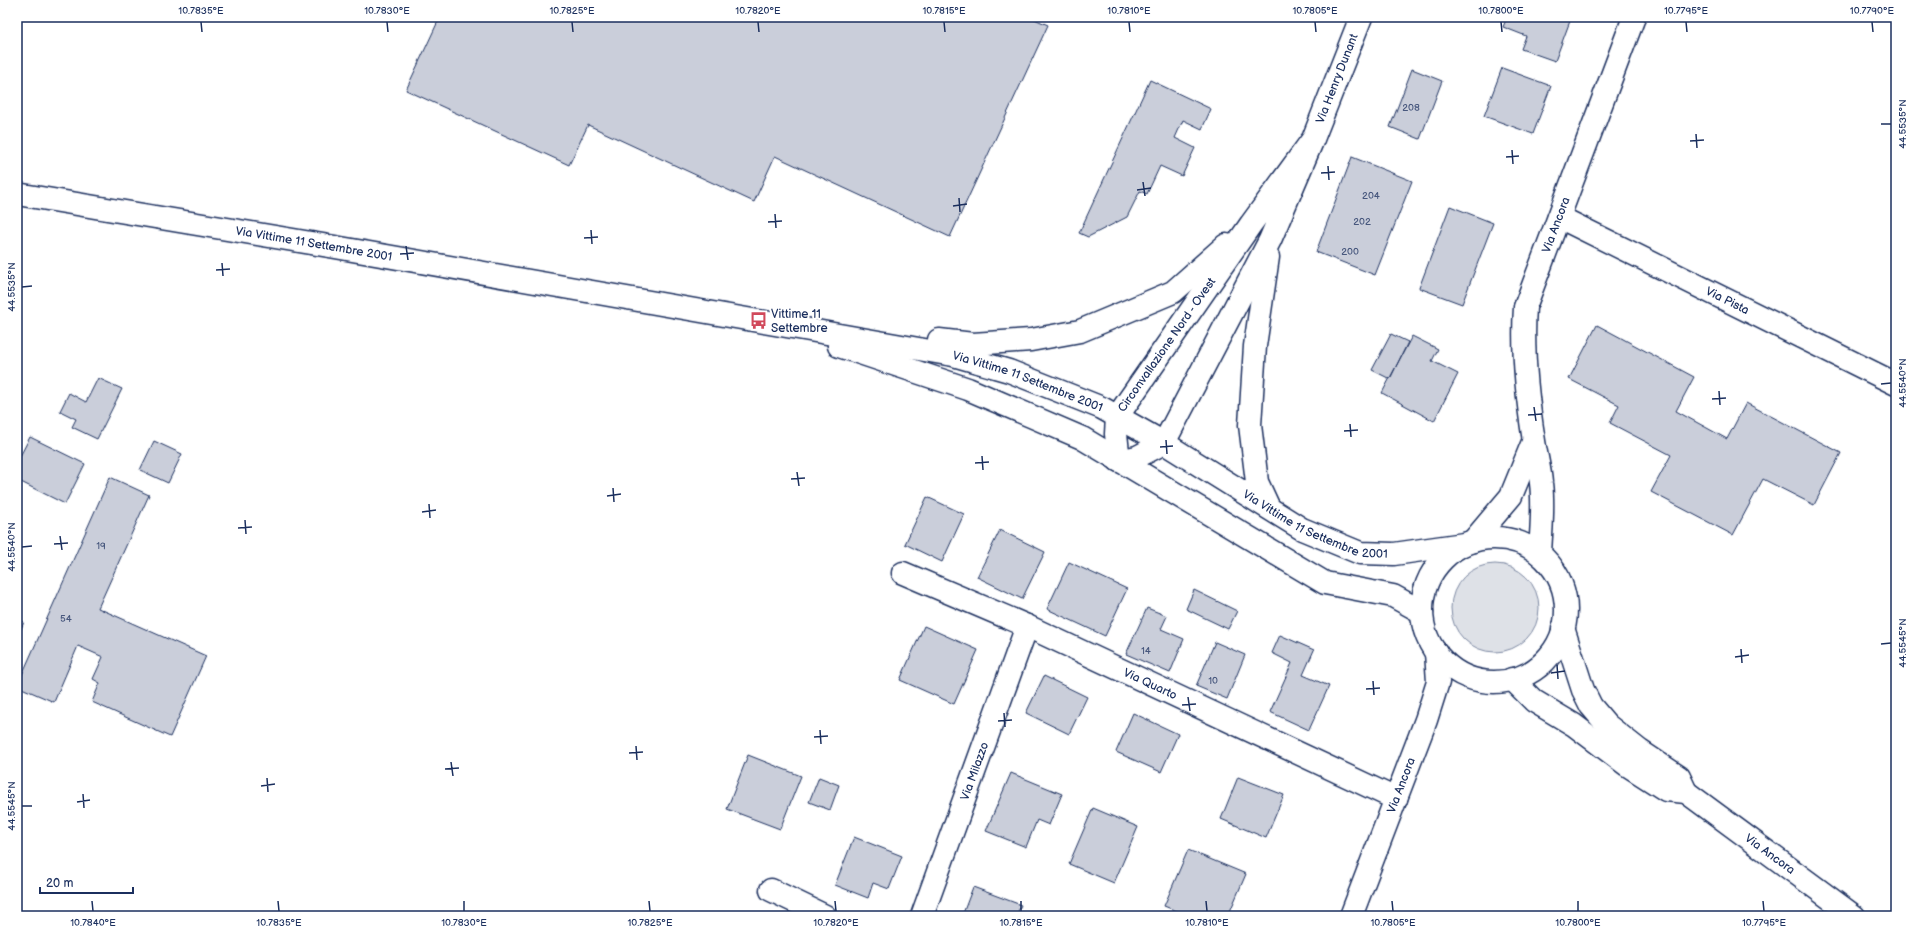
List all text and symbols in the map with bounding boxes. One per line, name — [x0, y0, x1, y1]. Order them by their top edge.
text: 10.7835°E — [178, 5, 224, 17]
text: 10.7830°E — [364, 5, 410, 17]
text: 10.7825°E — [549, 5, 595, 17]
text: 10.7820°E — [735, 5, 781, 17]
text: 10.7815°E — [922, 5, 966, 17]
text: 10.7810°E — [1107, 5, 1151, 17]
text: 10.7805°E — [1292, 5, 1338, 17]
text: 10.7800°E — [1478, 5, 1524, 17]
text: 10.7795°E — [1664, 5, 1708, 17]
text: 10.7790°E — [1850, 5, 1895, 17]
street label: Via Henry Dunant — [1312, 31, 1361, 126]
text: 44.5535°N — [1897, 99, 1909, 149]
house number: 208 — [1402, 102, 1420, 114]
house number: 204 — [1362, 190, 1380, 202]
street label: Via Ancora — [1539, 195, 1573, 255]
house number: 202 — [1353, 216, 1371, 228]
street label: Via Vittime 11 Settembre 2001 — [234, 223, 393, 264]
house number: 200 — [1341, 246, 1359, 258]
text: 44.5535°N — [6, 262, 18, 312]
street label: Circonvallazione Nord - Ovest — [1115, 275, 1219, 415]
street label: Via Pista — [1703, 283, 1752, 318]
place label: Vittime 11 Settembre — [771, 307, 828, 336]
bus stop icon: Vittime 11 Settembre — [748, 311, 768, 331]
street label: Via Vittime 11 Settembre 2001 — [951, 348, 1105, 415]
text: 44.5540°N — [1897, 358, 1909, 408]
street label: Via Vittime 11 Settembre 2001 — [1240, 487, 1388, 561]
text: 44.5540°N — [6, 522, 18, 572]
house number: 19 — [96, 540, 106, 552]
house number: 54 — [60, 613, 72, 625]
text: 44.5545°N — [1897, 618, 1909, 668]
house number: 14 — [1141, 645, 1151, 657]
street label: Via Quarto — [1121, 665, 1180, 703]
house number: 10 — [1208, 675, 1218, 687]
street label: Via Milazzo — [957, 740, 992, 802]
street label: Via Ancora — [1384, 755, 1419, 815]
text: 44.5545°N — [6, 781, 18, 831]
street label: Via Ancora — [1742, 831, 1798, 878]
scale bar — [40, 869, 133, 895]
text: 20 m — [46, 876, 73, 891]
text: 10.7840°E — [70, 917, 116, 929]
text: 10.7835°E — [256, 917, 302, 929]
text: 10.7830°E — [441, 917, 487, 929]
text: 10.7825°E — [627, 917, 673, 929]
text: 10.7820°E — [813, 917, 859, 929]
text: 10.7815°E — [999, 917, 1043, 929]
text: 10.7810°E — [1185, 917, 1229, 929]
text: 10.7805°E — [1370, 917, 1416, 929]
text: 10.7800°E — [1555, 917, 1601, 929]
text: 10.7795°E — [1742, 917, 1786, 929]

